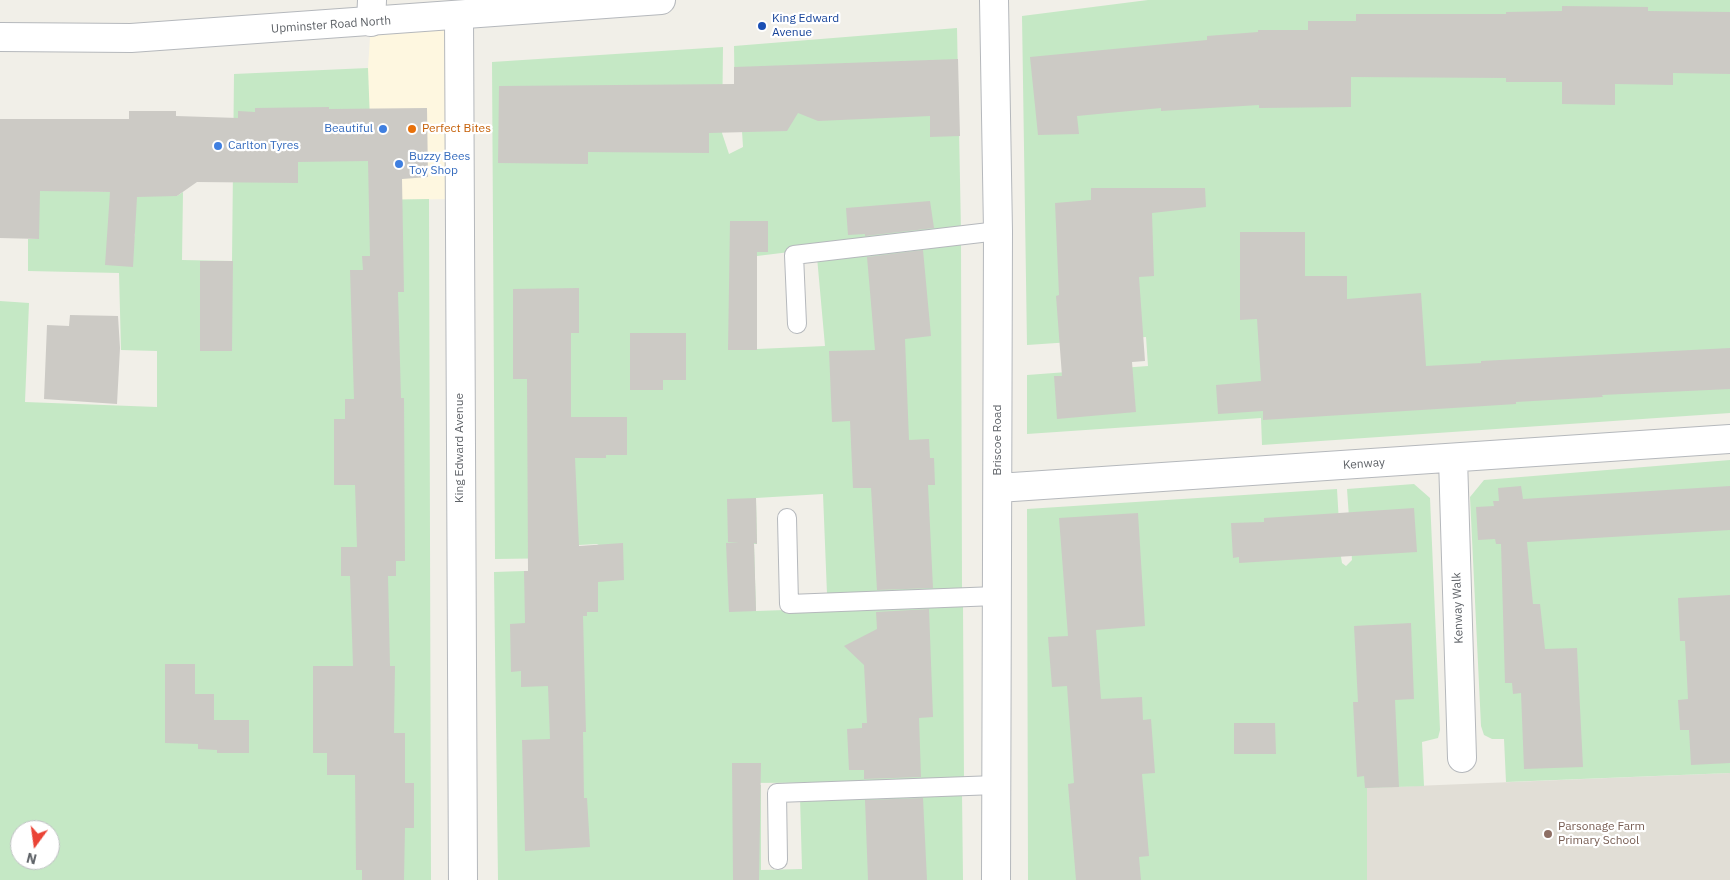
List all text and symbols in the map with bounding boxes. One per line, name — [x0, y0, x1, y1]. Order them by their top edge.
place label: King Edward Avenue — [772, 12, 839, 40]
street label: Upminster Road North — [271, 14, 391, 36]
marker: King Edward Avenue — [756, 20, 768, 32]
place label: Beautiful — [324, 122, 373, 136]
place label: Perfect Bites — [422, 122, 491, 136]
marker: Beautiful — [377, 123, 389, 135]
marker: Perfect Bites — [406, 123, 418, 135]
place label: Carlton Tyres — [228, 139, 299, 153]
marker: Carlton Tyres — [212, 140, 224, 152]
place label: Buzzy Bees Toy Shop — [409, 150, 470, 178]
marker: Buzzy Bees Toy Shop — [393, 158, 405, 170]
street label: King Edward Avenue — [453, 393, 467, 503]
street label: Briscoe Road — [991, 405, 1005, 475]
street label: Kenway — [1343, 455, 1385, 473]
street label: Kenway Walk — [1450, 572, 1466, 644]
north arrow — [10, 820, 60, 870]
place label: Parsonage Farm Primary School — [1558, 820, 1645, 848]
marker: Parsonage Farm Primary School — [1542, 828, 1554, 840]
text: N — [25, 849, 39, 869]

